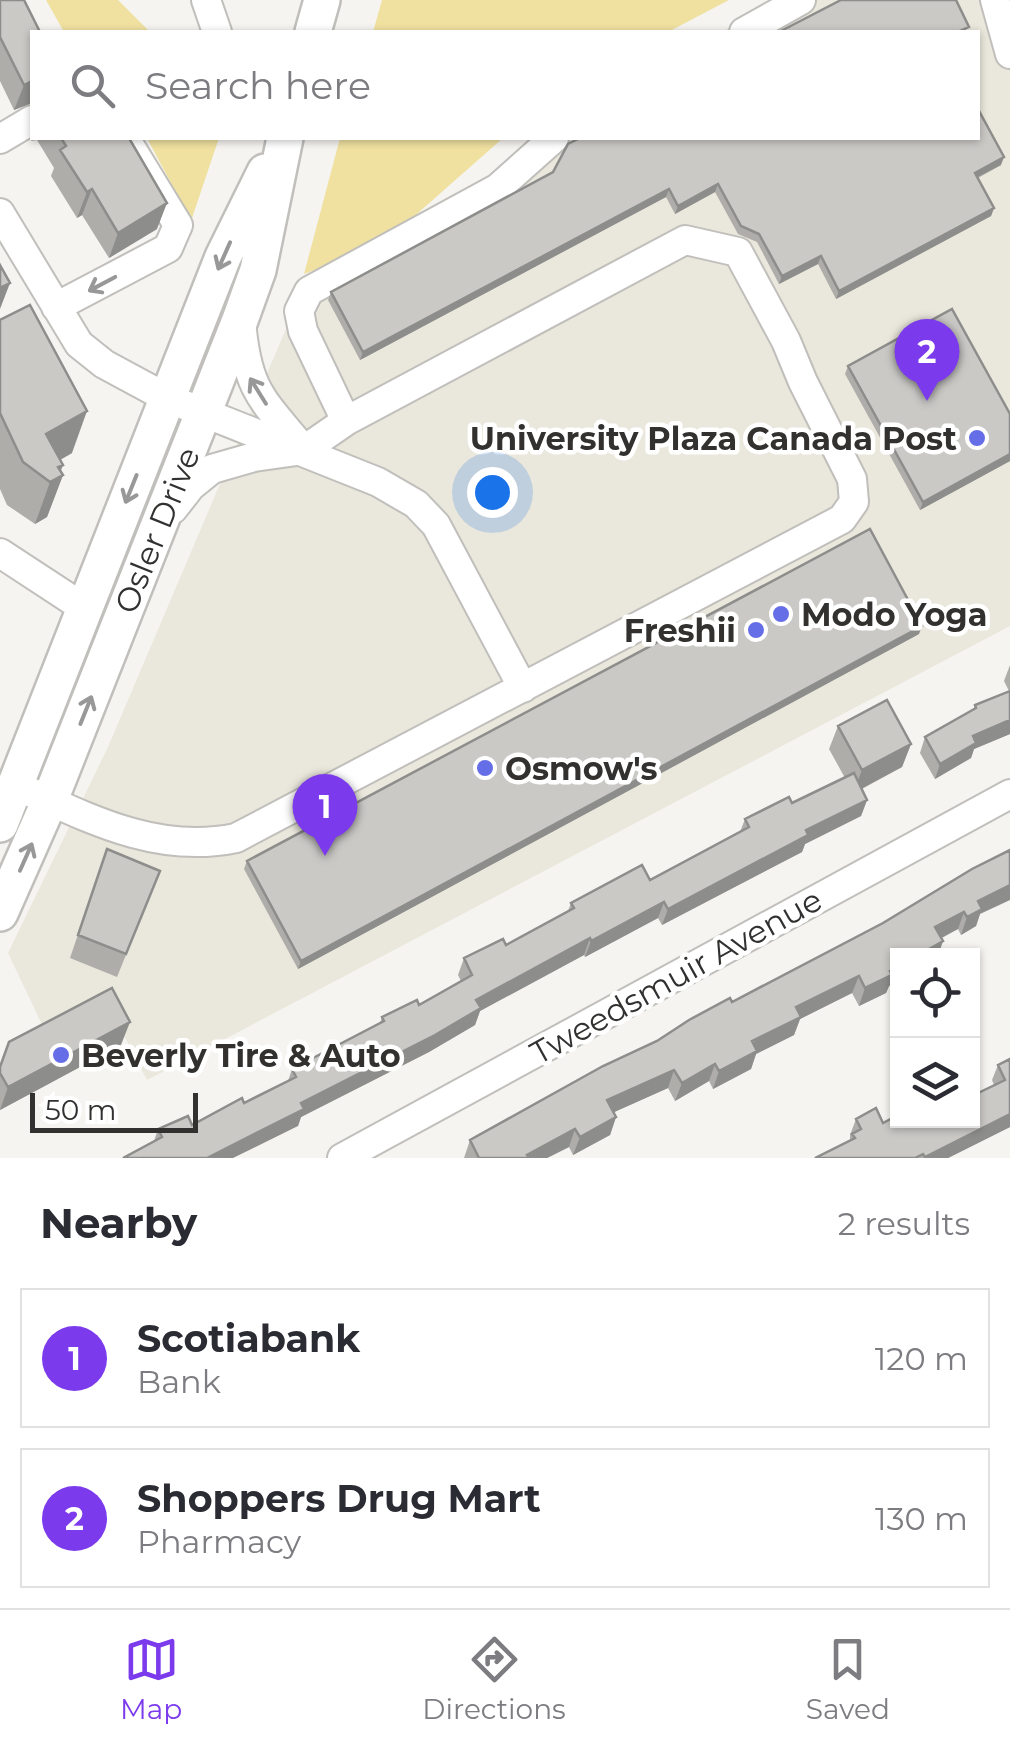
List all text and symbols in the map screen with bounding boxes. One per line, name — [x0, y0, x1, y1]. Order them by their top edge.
search box — [30, 30, 980, 140]
icon: search — [65, 58, 120, 113]
text: Search here — [145, 62, 371, 109]
one-way arrow — [214, 240, 232, 271]
one-way arrow — [87, 274, 117, 294]
pin: 2 — [894, 318, 960, 401]
one-way arrow — [248, 377, 269, 406]
place label: University Plaza Canada Post — [470, 419, 957, 458]
marker: University Plaza Canada Post — [966, 427, 988, 449]
street label: Osler Drive — [106, 441, 208, 619]
your location — [467, 467, 518, 518]
one-way arrow — [121, 473, 139, 503]
place label: Modo Yoga — [801, 595, 988, 634]
marker: Modo Yoga — [770, 603, 792, 625]
place label: Freshii — [624, 611, 736, 650]
marker: Freshii — [745, 619, 767, 641]
one-way arrow — [78, 695, 96, 726]
place label: Osmow's — [505, 749, 658, 788]
marker: Osmow's — [474, 757, 496, 779]
pin: 1 — [292, 774, 358, 856]
one-way arrow — [17, 843, 36, 873]
street label: Tweedsmuir Avenue — [524, 880, 828, 1072]
map controls — [890, 948, 980, 1128]
button: locate — [890, 948, 980, 1038]
place label: Beverly Tire & Auto — [81, 1036, 401, 1075]
button: layers — [890, 1038, 980, 1128]
marker: Beverly Tire & Auto — [50, 1044, 72, 1066]
scale bar — [30, 1088, 198, 1132]
text: 50 m — [45, 1093, 116, 1127]
text: Nearby — [40, 1197, 197, 1249]
text: 2 results — [838, 1204, 970, 1243]
text: Scotiabank — [137, 1315, 360, 1362]
text: 1 — [68, 1339, 81, 1378]
text: 120 m — [875, 1339, 968, 1378]
text: Bank — [137, 1362, 221, 1401]
text: Shoppers Drug Mart — [137, 1475, 541, 1522]
text: 2 — [65, 1499, 84, 1538]
text: 130 m — [875, 1499, 968, 1538]
text: Pharmacy — [137, 1522, 301, 1561]
tab: Map — [120, 1632, 182, 1726]
tab: Directions — [422, 1632, 566, 1726]
tab: Saved — [806, 1632, 890, 1726]

